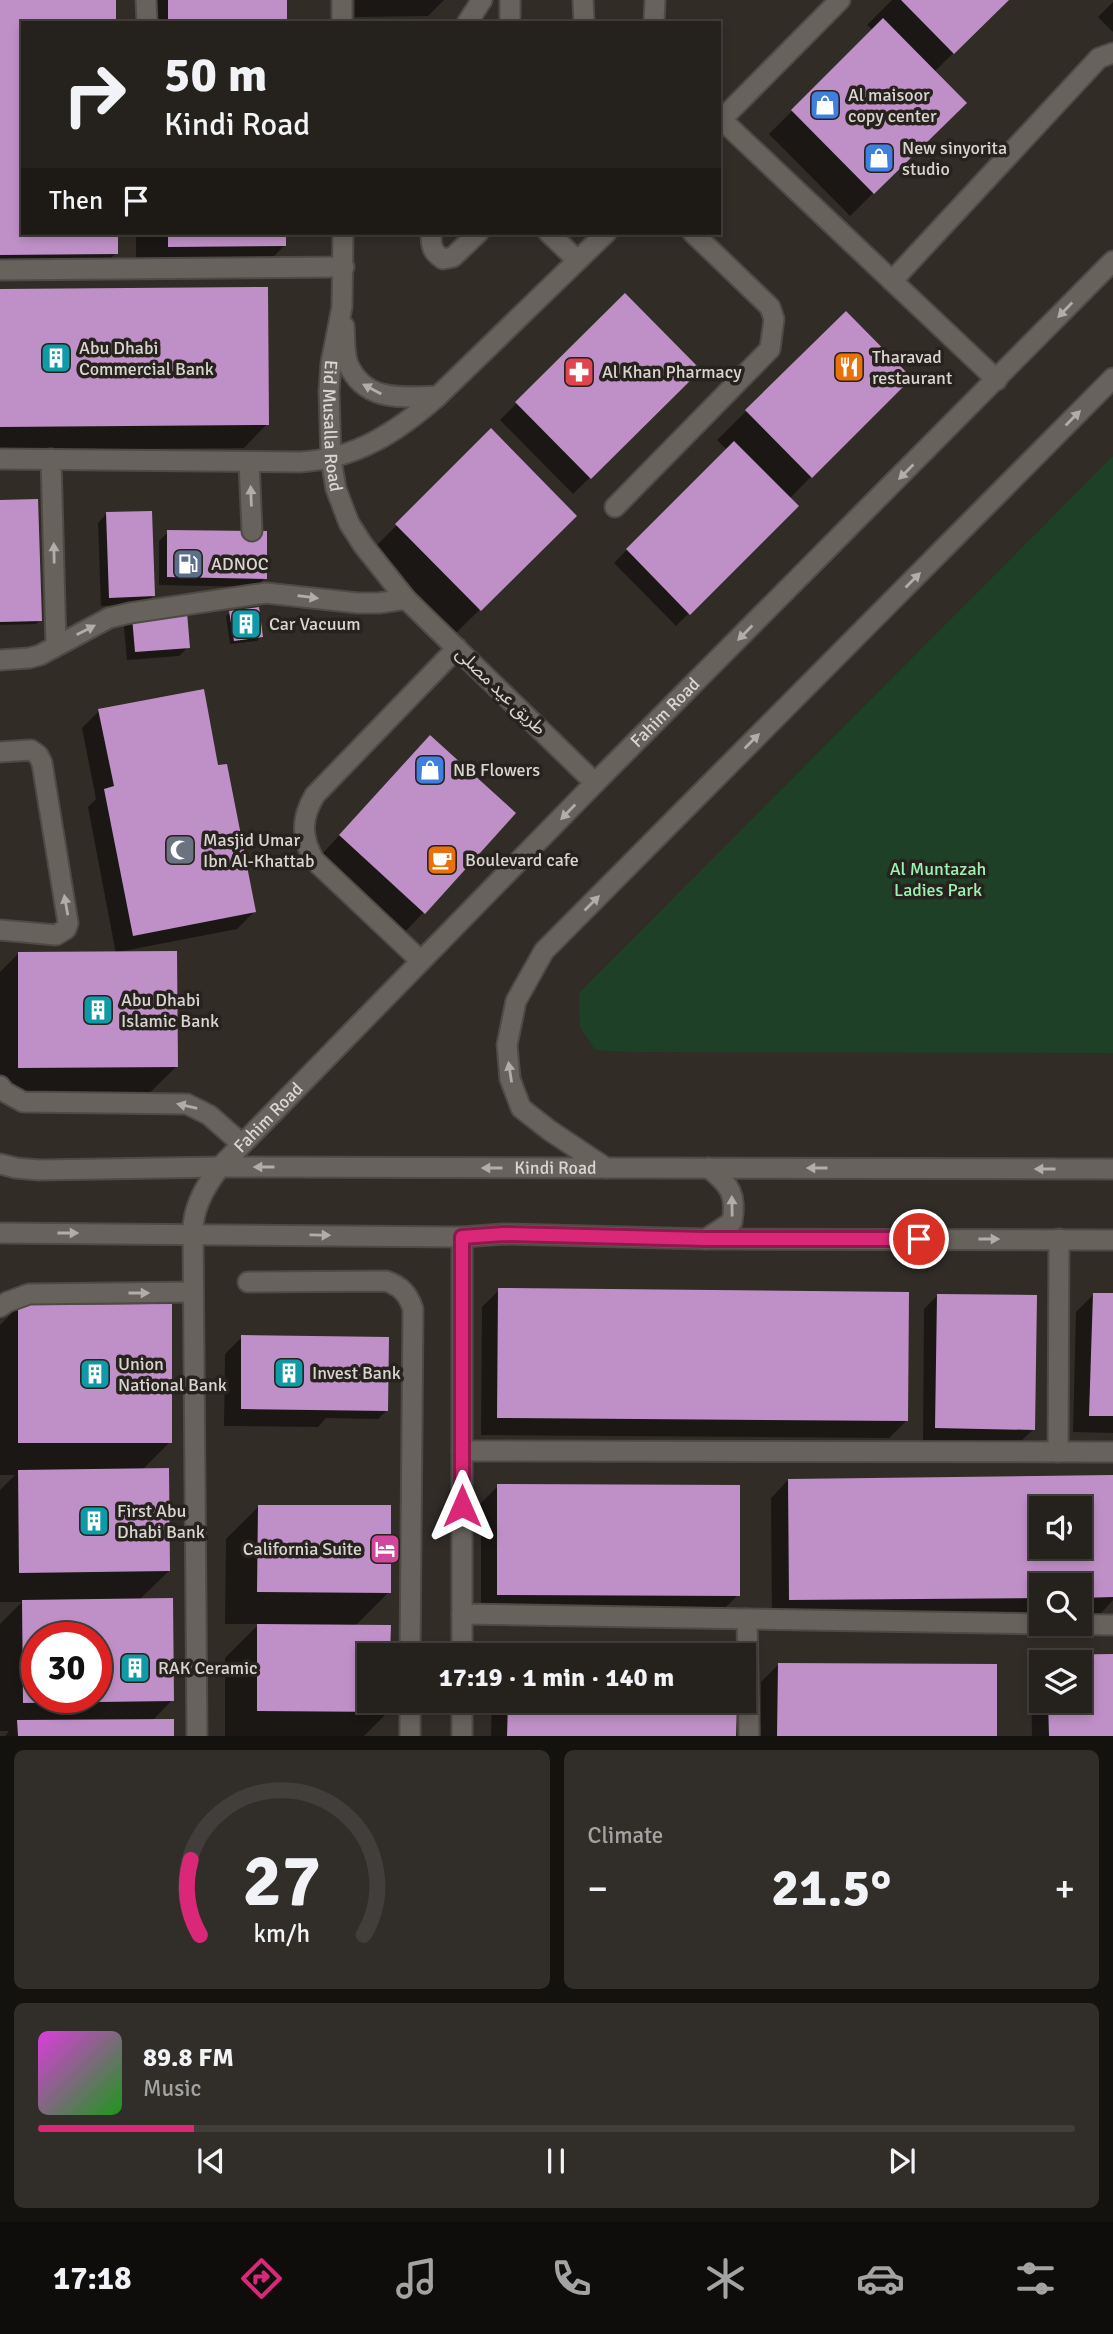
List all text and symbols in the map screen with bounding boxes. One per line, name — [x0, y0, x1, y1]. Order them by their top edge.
text: 50 m — [164, 45, 267, 105]
icon: right — [49, 49, 140, 140]
place label: Al maisoor copy center — [848, 84, 937, 127]
shop icon: Al maisoor copy center — [808, 88, 842, 122]
text: Kindi Road — [164, 105, 310, 144]
place label: New sinyorita studio — [902, 137, 1007, 180]
shop icon: New sinyorita studio — [862, 141, 896, 175]
icon: arrive — [117, 182, 155, 220]
text: Then — [49, 185, 103, 217]
one-way arrow — [1057, 301, 1074, 318]
place label: Abu Dhabi Commercial Bank — [79, 337, 214, 380]
building icon: Abu Dhabi Commercial Bank — [39, 341, 73, 375]
place label: Tharavad restaurant — [872, 346, 952, 389]
restaurant icon: Tharavad restaurant — [832, 350, 866, 384]
pharmacy icon: Al Khan Pharmacy — [562, 355, 596, 389]
street label: Eid Musalla Road — [318, 359, 347, 493]
place label: Al Khan Pharmacy — [602, 361, 742, 383]
one-way arrow — [362, 384, 382, 395]
one-way arrow — [1064, 411, 1081, 427]
one-way arrow — [897, 463, 914, 480]
one-way arrow — [245, 485, 256, 507]
one-way arrow — [48, 541, 59, 563]
fuel station icon: ADNOC — [171, 547, 205, 581]
place label: ADNOC — [211, 553, 269, 575]
one-way arrow — [904, 571, 921, 588]
one-way arrow — [297, 591, 319, 602]
building icon: Car Vacuum — [229, 607, 263, 641]
place label: Car Vacuum — [269, 613, 361, 635]
one-way arrow — [76, 624, 96, 636]
one-way arrow — [738, 624, 754, 641]
street label: طريق عيد مصلى — [451, 642, 551, 740]
street label: Fahim Road — [626, 673, 704, 752]
one-way arrow — [744, 733, 760, 750]
shop icon: NB Flowers — [413, 753, 447, 787]
place label: NB Flowers — [453, 759, 540, 781]
one-way arrow — [559, 803, 576, 820]
place label: Masjid Umar Ibn Al-Khattab — [203, 829, 314, 872]
mosque icon: Masjid Umar Ibn Al-Khattab — [163, 833, 197, 867]
cafe icon: Boulevard cafe — [425, 843, 459, 877]
place label: Boulevard cafe — [465, 849, 579, 871]
park label: Al Muntazah Ladies Park — [890, 858, 986, 901]
one-way arrow — [60, 894, 71, 916]
one-way arrow — [583, 895, 600, 911]
place label: Abu Dhabi Islamic Bank — [121, 989, 219, 1032]
building icon: Abu Dhabi Islamic Bank — [81, 993, 115, 1027]
one-way arrow — [504, 1061, 515, 1083]
street label: Fahim Road — [229, 1078, 307, 1157]
one-way arrow — [176, 1100, 198, 1111]
street label: Kindi Road — [514, 1157, 597, 1179]
one-way arrow — [253, 1161, 275, 1173]
one-way arrow — [481, 1162, 503, 1174]
one-way arrow — [806, 1162, 828, 1174]
one-way arrow — [1034, 1163, 1056, 1175]
one-way arrow — [726, 1195, 738, 1217]
pin — [889, 1209, 949, 1269]
icon: arrive — [900, 1220, 938, 1258]
one-way arrow — [57, 1227, 79, 1239]
one-way arrow — [309, 1229, 331, 1241]
one-way arrow — [978, 1233, 1000, 1245]
one-way arrow — [128, 1287, 150, 1299]
place label: Union National Bank — [118, 1353, 227, 1396]
building icon: Invest Bank — [272, 1356, 306, 1390]
building icon: Union National Bank — [78, 1357, 112, 1391]
place label: Invest Bank — [312, 1362, 401, 1384]
position arrow — [425, 1469, 499, 1543]
map controls — [1029, 1496, 1092, 1713]
button: sound — [1029, 1496, 1092, 1559]
place label: First Abu Dhabi Bank — [117, 1500, 205, 1543]
building icon: First Abu Dhabi Bank — [77, 1504, 111, 1538]
hotel icon: California Suite — [368, 1532, 402, 1566]
place label: California Suite — [243, 1538, 362, 1560]
button: search — [1029, 1573, 1092, 1636]
speed limit sign: 30 — [21, 1622, 112, 1713]
button: layers — [1029, 1650, 1092, 1713]
building icon: RAK Ceramic — [118, 1651, 152, 1685]
place label: RAK Ceramic — [158, 1657, 258, 1679]
text: 17:19 · 1 min · 140 m — [439, 1662, 674, 1694]
text: Climate — [588, 1821, 663, 1850]
text: 27 — [242, 1838, 321, 1927]
text: 21.5° — [771, 1856, 891, 1920]
text: − — [588, 1865, 608, 1912]
text: + — [1054, 1865, 1075, 1912]
text: km/h — [253, 1918, 310, 1949]
text: 89.8 FM — [143, 2042, 234, 2074]
text: Music — [143, 2074, 201, 2103]
icon: previous — [192, 2142, 230, 2180]
icon: pause — [537, 2142, 575, 2180]
icon: next — [883, 2142, 921, 2180]
icon: directions — [237, 2254, 286, 2303]
icon: music — [392, 2254, 441, 2303]
icon: phone — [547, 2254, 596, 2303]
icon: climate — [701, 2254, 750, 2303]
icon: car — [856, 2254, 905, 2303]
icon: filters — [1011, 2254, 1060, 2303]
text: 17:18 — [53, 2259, 131, 2298]

